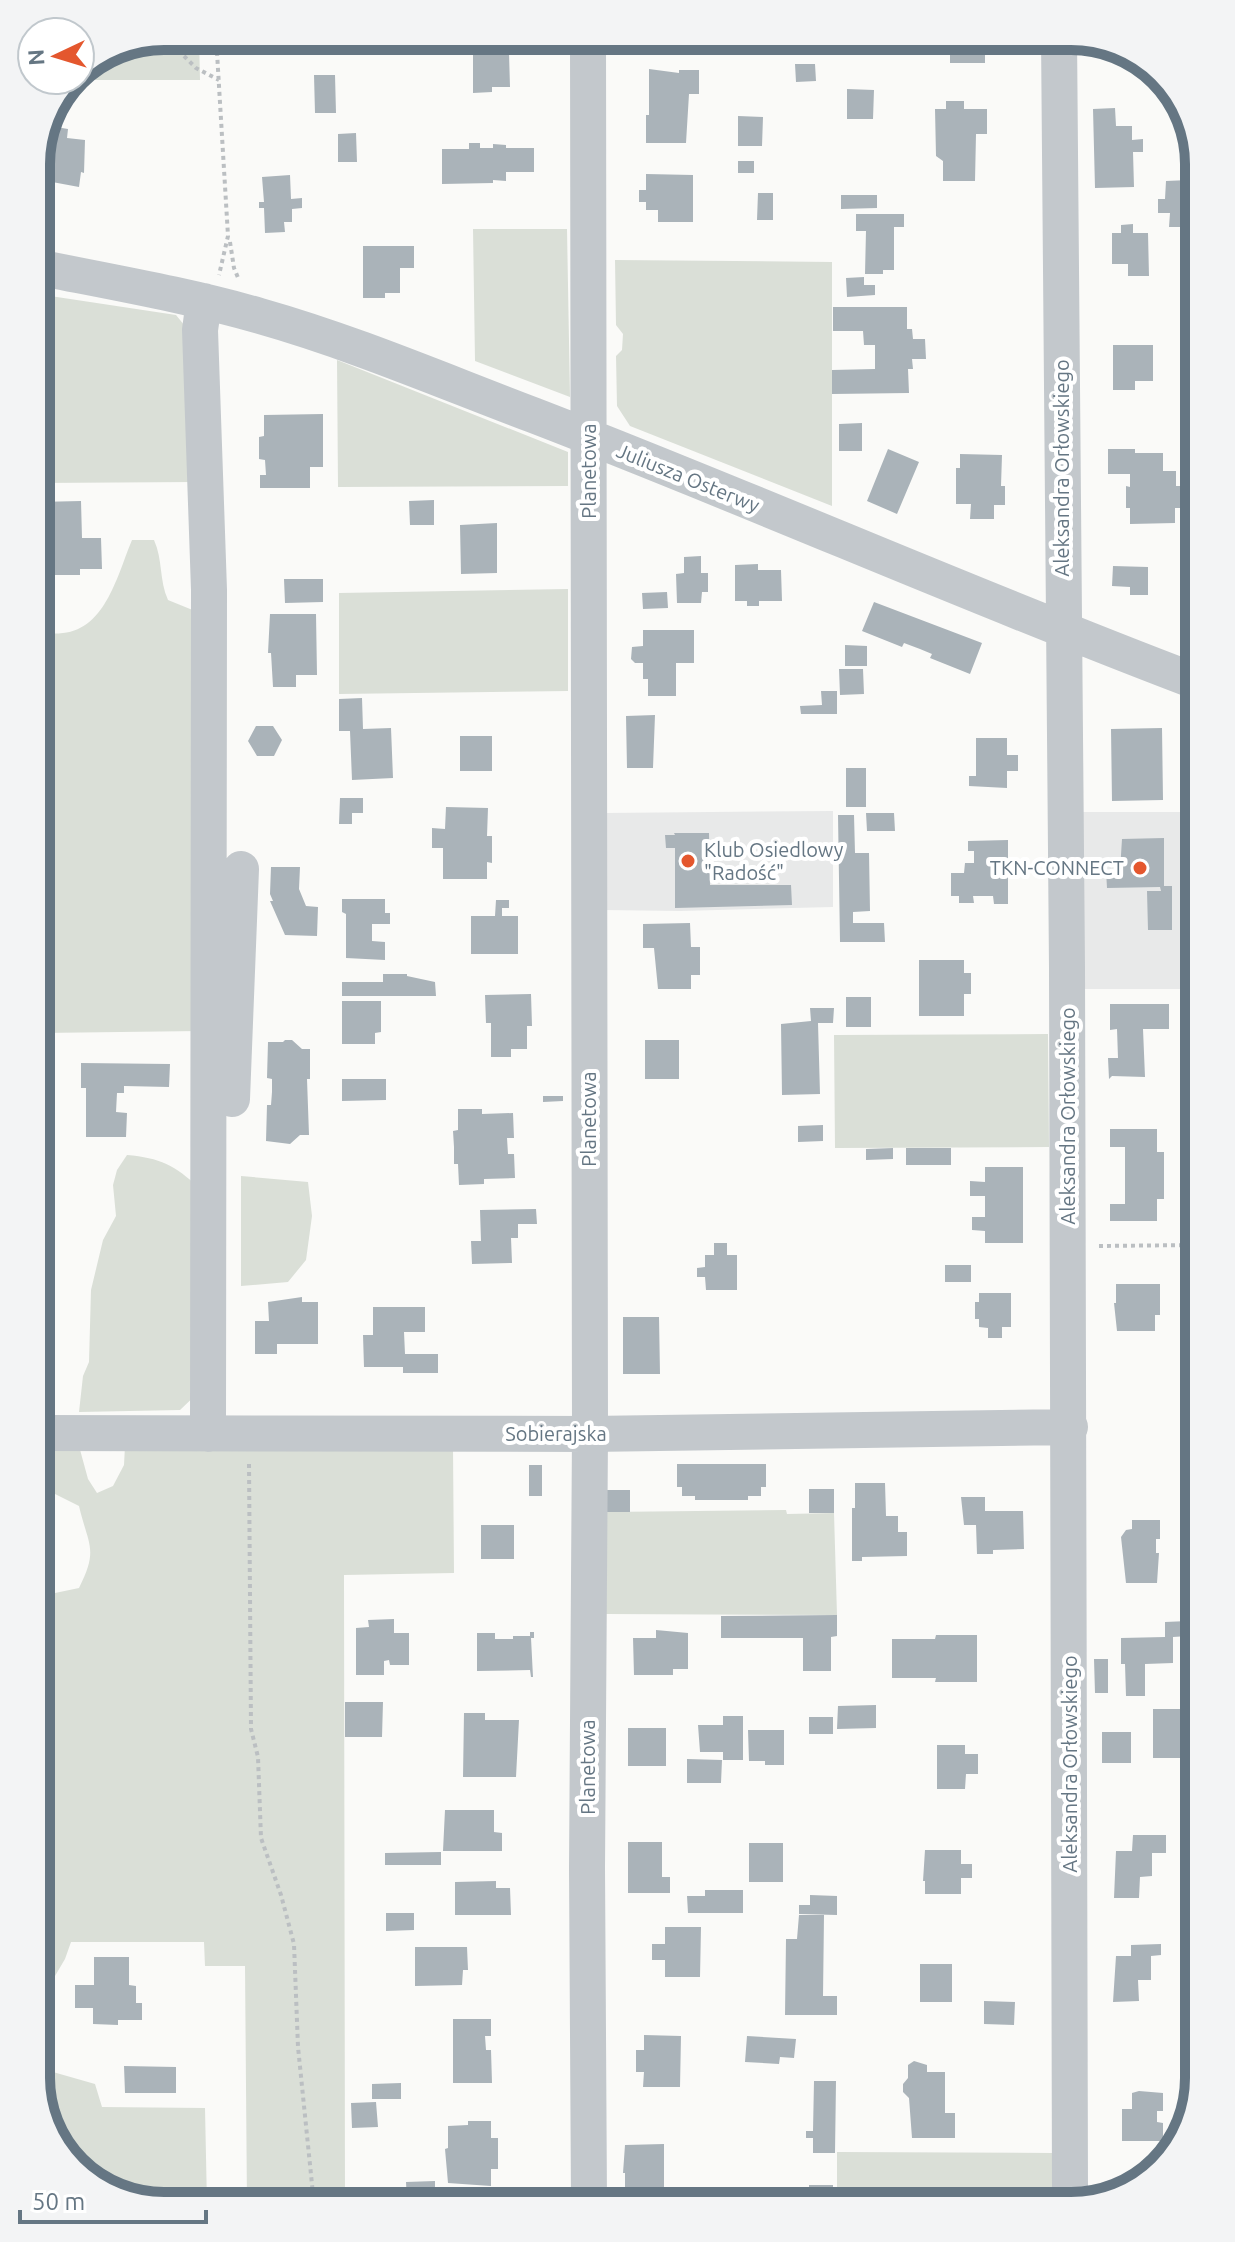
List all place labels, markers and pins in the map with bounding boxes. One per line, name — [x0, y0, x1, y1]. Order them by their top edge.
place label: Klub Osiedlowy "Radość" — [704, 838, 844, 884]
marker: Klub Osiedlowy "Radość" — [679, 852, 697, 870]
place label: TKN-CONNECT — [990, 856, 1124, 879]
marker: TKN-CONNECT — [1131, 859, 1149, 877]

